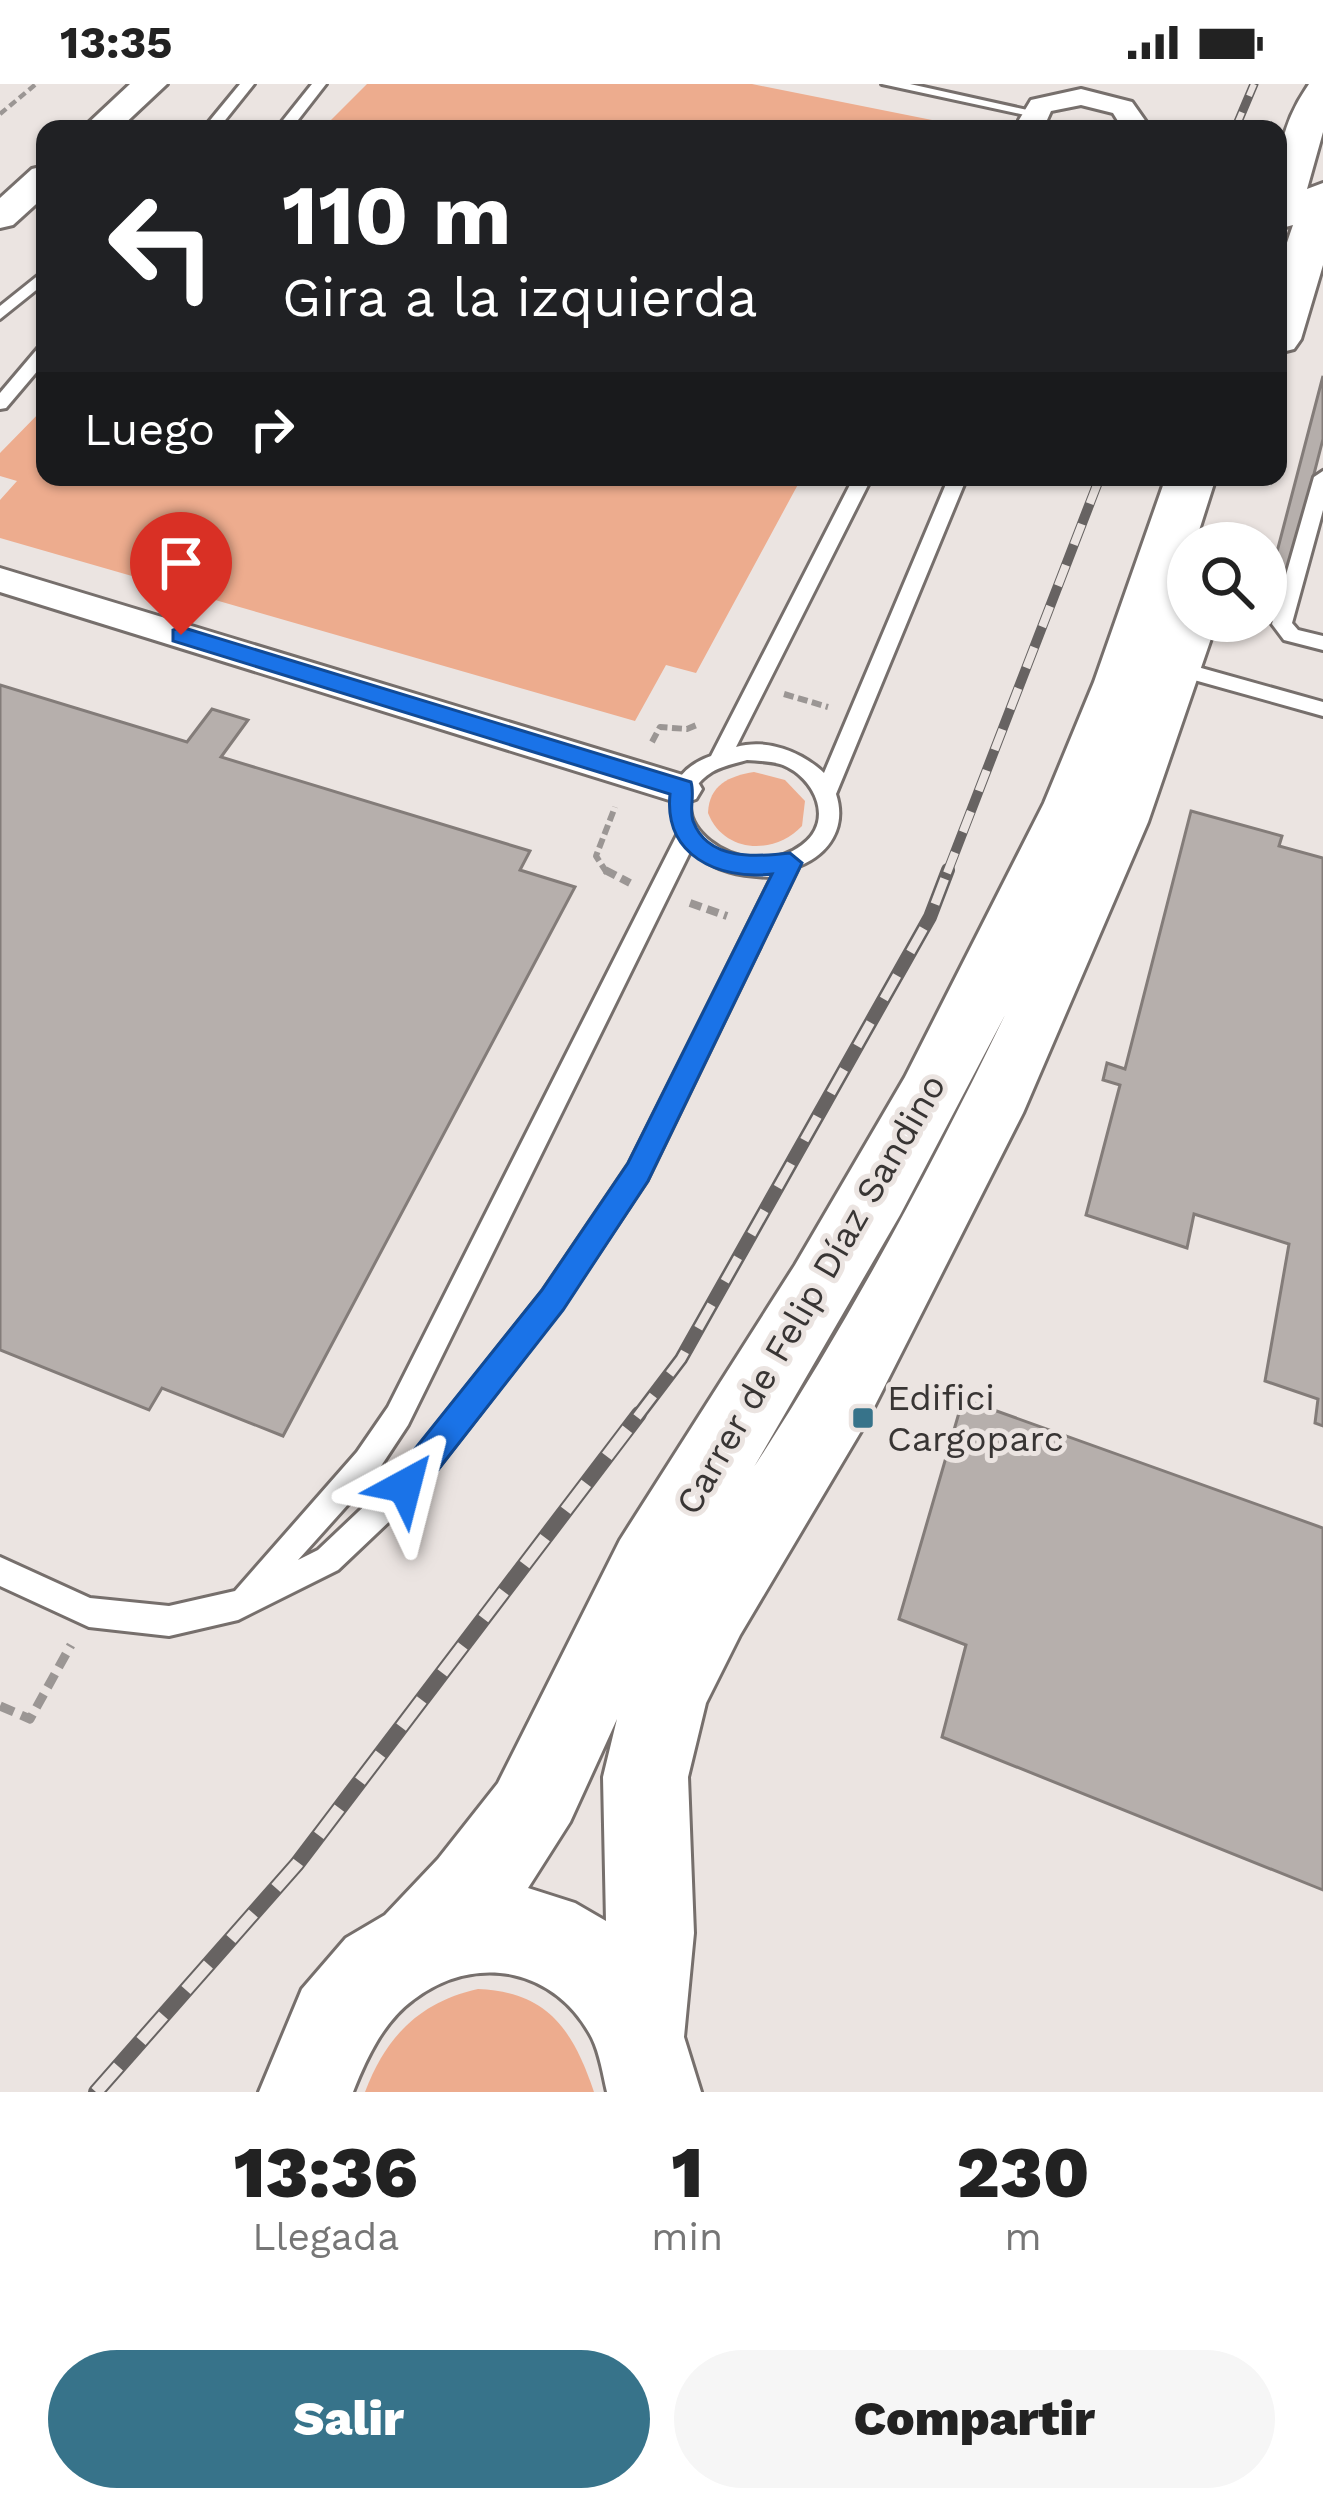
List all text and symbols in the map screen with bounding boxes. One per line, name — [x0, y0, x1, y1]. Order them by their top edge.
text: 13:35 — [60, 16, 173, 69]
text: 110 m — [282, 166, 512, 264]
icon: left — [84, 168, 240, 324]
text: Gira a la izquierda — [282, 266, 758, 329]
icon: right — [239, 396, 305, 462]
text: Luego — [84, 403, 215, 456]
pin — [130, 512, 232, 635]
map controls — [1167, 522, 1287, 642]
button: search — [1167, 522, 1287, 642]
icon: arrive — [148, 530, 214, 596]
street label: Carrer de Felip Díaz Sandino — [667, 1067, 954, 1522]
place label: Edifici Cargoparc — [887, 1377, 1064, 1460]
marker: Edifici Cargoparc — [850, 1405, 876, 1431]
position arrow — [342, 1423, 468, 1549]
text: 13:36 — [233, 2130, 418, 2214]
text: 1 — [671, 2130, 703, 2214]
text: 230 — [956, 2130, 1090, 2214]
text: Llegada — [252, 2214, 399, 2259]
text: min — [651, 2214, 723, 2259]
text: m — [1004, 2214, 1042, 2259]
button: Salir — [48, 2350, 650, 2488]
button: Compartir — [674, 2350, 1275, 2488]

